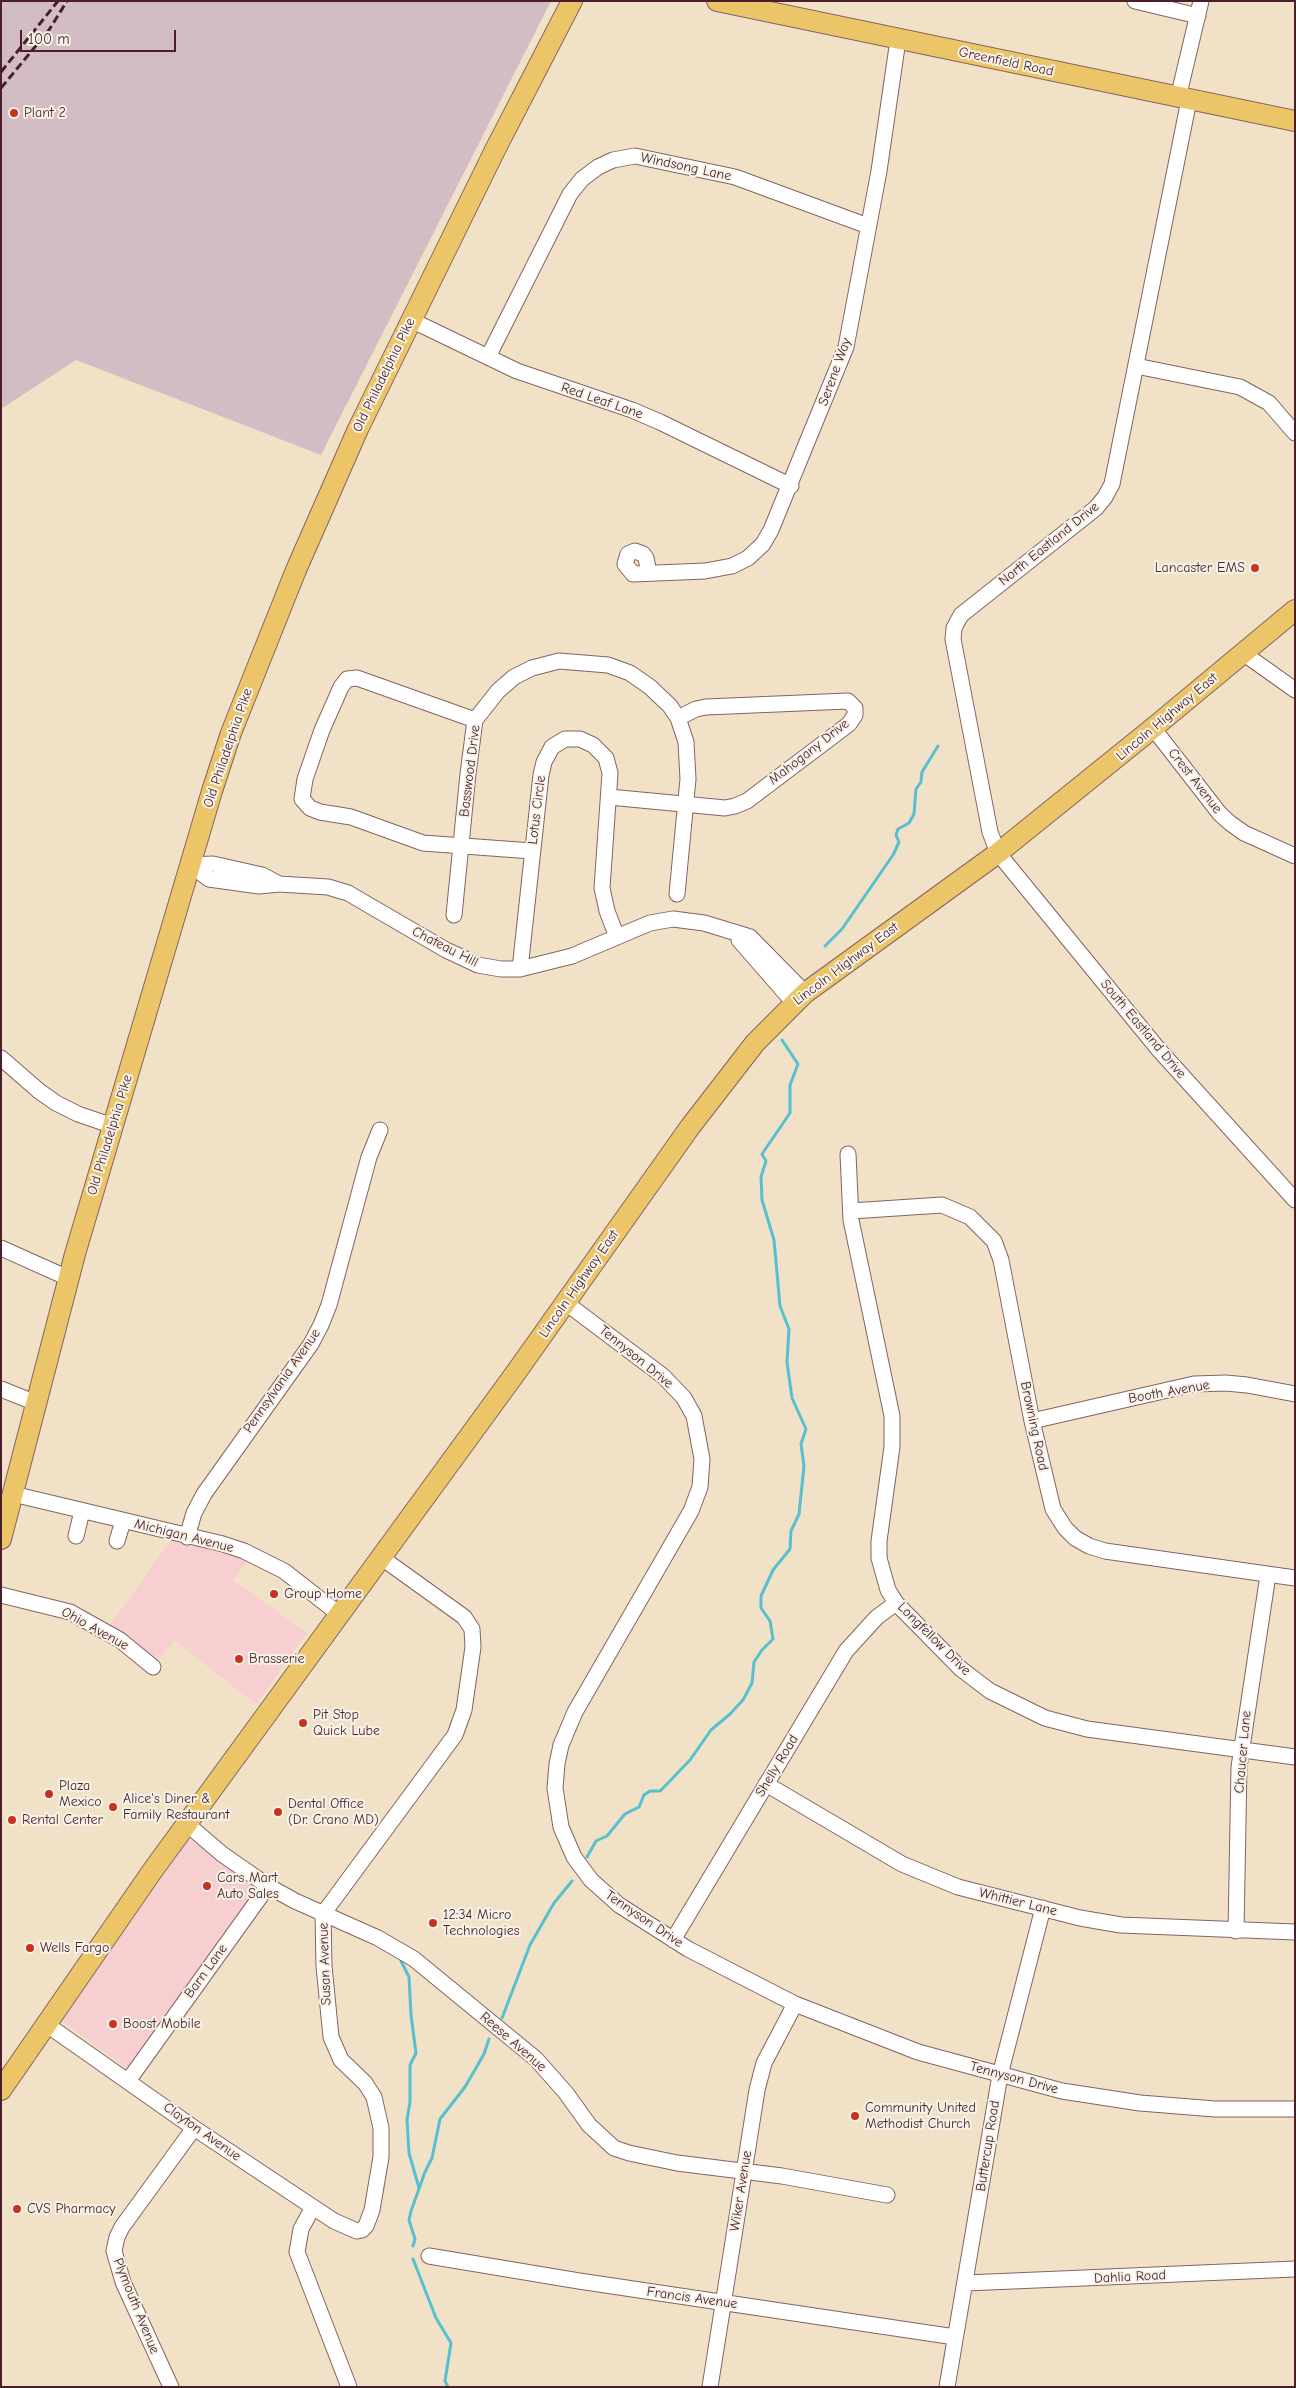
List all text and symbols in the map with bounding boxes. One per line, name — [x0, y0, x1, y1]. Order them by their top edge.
scale bar — [22, 20, 179, 52]
text: 100 m — [28, 30, 70, 48]
street label: Greenfield Road — [957, 44, 1055, 80]
place label: Plant 2 — [24, 105, 66, 121]
marker: Plant 2 — [8, 107, 20, 119]
street label: Windsong Lane — [639, 149, 733, 185]
street label: Old Philadelphia Pike — [349, 315, 419, 435]
street label: Serene Way — [815, 336, 855, 408]
street label: Red Leaf Lane — [559, 379, 645, 423]
street label: North Eastland Drive — [995, 498, 1103, 590]
place label: Lancaster EMS — [1155, 560, 1245, 576]
marker: Lancaster EMS — [1249, 562, 1261, 574]
street label: Lincoln Highway East — [1113, 670, 1221, 764]
street label: Old Philadelphia Pike — [200, 686, 256, 810]
street label: Mahogany Drive — [765, 715, 853, 789]
street label: Basswood Drive — [456, 724, 484, 818]
street label: Crest Avenue — [1164, 745, 1226, 817]
street label: Lotus Circle — [524, 775, 550, 845]
street label: Lincoln Highway East — [790, 919, 902, 1009]
street label: Chateau Hill — [409, 923, 481, 971]
street label: South Eastland Drive — [1097, 976, 1189, 1082]
street label: Old Philadelphia Pike — [84, 1073, 136, 1197]
street label: Lincoln Highway East — [536, 1227, 622, 1341]
street label: Tennyson Drive — [595, 1322, 677, 1392]
street label: Pennsylvania Avenue — [240, 1326, 324, 1436]
street label: Booth Avenue — [1127, 1377, 1211, 1407]
street label: Browning Road — [1016, 1380, 1052, 1472]
street label: Michigan Avenue — [132, 1516, 236, 1556]
place label: Group Home — [284, 1586, 362, 1602]
marker: Group Home — [268, 1588, 280, 1600]
street label: Longfellow Drive — [894, 1599, 974, 1679]
street label: Ohio Avenue — [58, 1604, 132, 1654]
place label: Brasserie — [249, 1651, 305, 1667]
marker: Brasserie — [233, 1653, 245, 1665]
place label: Pit Stop Quick Lube — [313, 1707, 380, 1740]
street label: Chaucer Lane — [1231, 1710, 1255, 1794]
marker: Pit Stop Quick Lube — [297, 1717, 309, 1729]
street label: Shelly Road — [752, 1732, 802, 1800]
place label: Plaza Mexico — [59, 1778, 102, 1810]
marker: Plaza Mexico — [43, 1788, 55, 1800]
place label: Alice's Diner & Family Restaurant — [123, 1791, 230, 1824]
place label: Dental Office (Dr. Crano MD) — [288, 1796, 379, 1828]
marker: Alice's Diner & Family Restaurant — [107, 1801, 119, 1813]
marker: Dental Office (Dr. Crano MD) — [272, 1806, 284, 1818]
place label: Rental Center — [22, 1812, 103, 1828]
marker: Rental Center — [6, 1814, 18, 1826]
place label: Cars Mart Auto Sales — [217, 1870, 279, 1902]
marker: Cars Mart Auto Sales — [201, 1880, 213, 1892]
street label: Whittier Lane — [977, 1884, 1059, 1920]
street label: Tennyson Drive — [602, 1887, 686, 1951]
place label: 12:34 Micro Technologies — [443, 1907, 520, 1940]
marker: 12:34 Micro Technologies — [427, 1917, 439, 1929]
street label: Susan Avenue — [315, 1922, 335, 2006]
place label: Wells Fargo — [40, 1940, 109, 1956]
street label: Barn Lane — [181, 1941, 231, 2001]
marker: Wells Fargo — [24, 1942, 36, 1954]
street label: Reese Avenue — [476, 2009, 550, 2075]
place label: Boost Mobile — [123, 2016, 201, 2032]
marker: Boost Mobile — [107, 2018, 119, 2030]
street label: Tennyson Drive — [968, 2058, 1060, 2098]
street label: Clayton Avenue — [160, 2099, 244, 2165]
street label: Buttercup Road — [973, 2099, 1003, 2193]
place label: Community United Methodist Church — [865, 2100, 976, 2132]
marker: Community United Methodist Church — [849, 2110, 861, 2122]
street label: Wiker Avenue — [726, 2149, 756, 2233]
place label: CVS Pharmacy — [27, 2201, 115, 2217]
marker: CVS Pharmacy — [11, 2203, 23, 2215]
street label: Plymouth Avenue — [109, 2256, 163, 2356]
street label: Dahlia Road — [1094, 2267, 1166, 2287]
street label: Francis Avenue — [646, 2283, 738, 2313]

